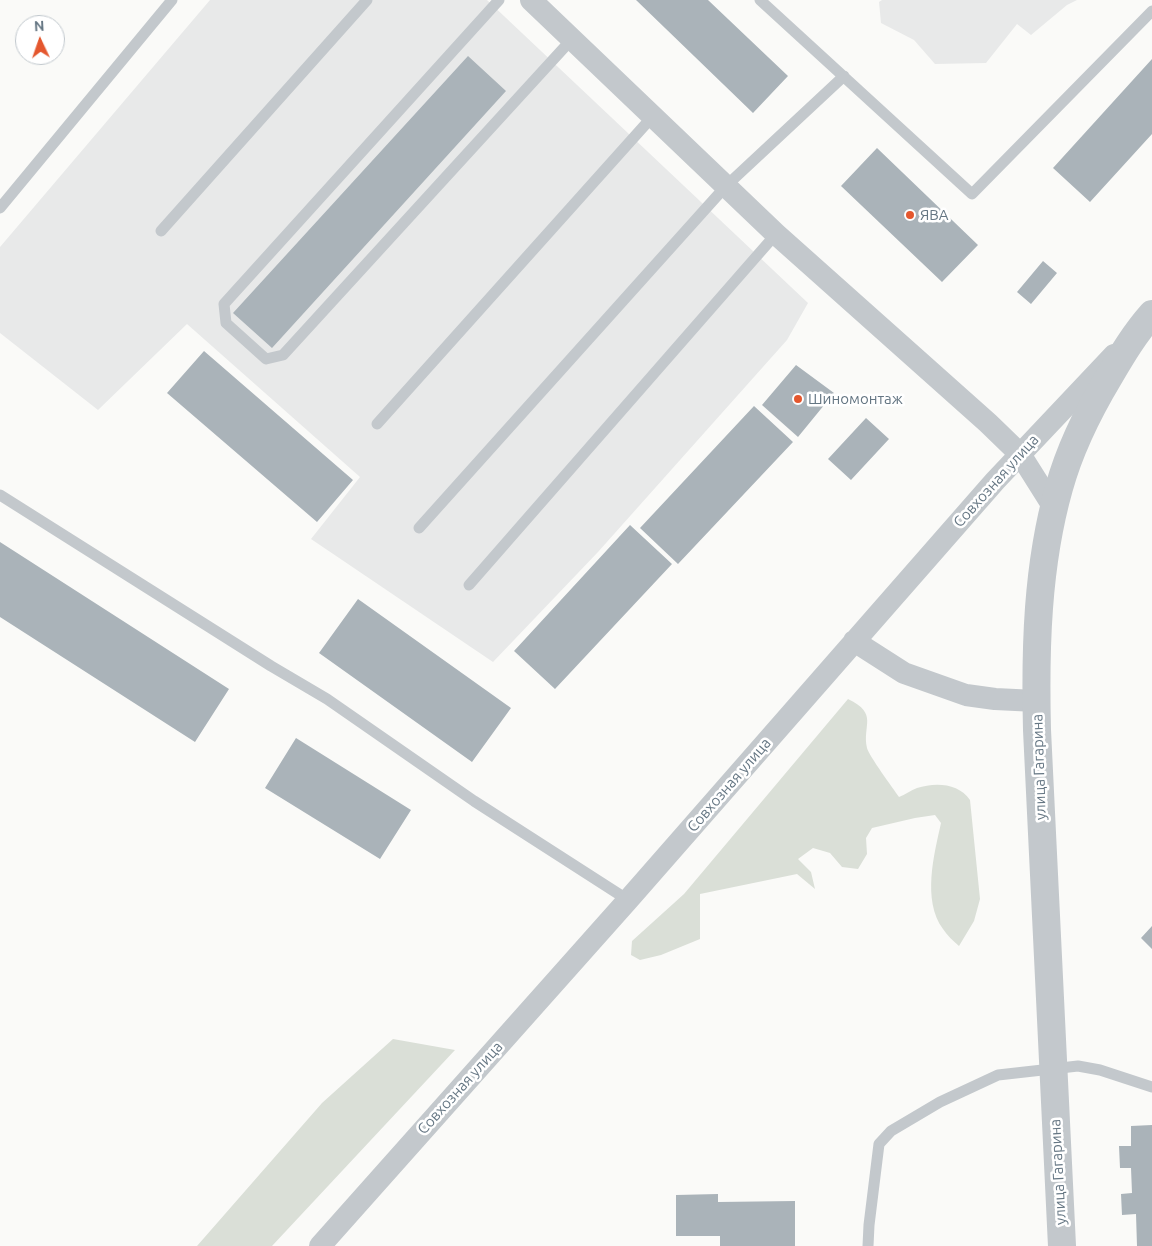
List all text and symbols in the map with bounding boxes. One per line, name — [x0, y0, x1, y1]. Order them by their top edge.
north arrow — [15, 15, 65, 65]
text: N — [34, 18, 45, 34]
place label: ЯВА — [920, 206, 949, 224]
marker: ЯВА — [904, 209, 916, 221]
place label: Шиномонтаж — [808, 390, 903, 408]
marker: Шиномонтаж — [792, 393, 804, 405]
street label: Совхозная улица — [950, 431, 1042, 531]
street label: улица Гагарина — [1028, 714, 1050, 820]
street label: Совхозная улица — [683, 734, 775, 836]
street label: Совхозная улица — [414, 1038, 506, 1138]
street label: улица Гагарина — [1046, 1118, 1070, 1226]

